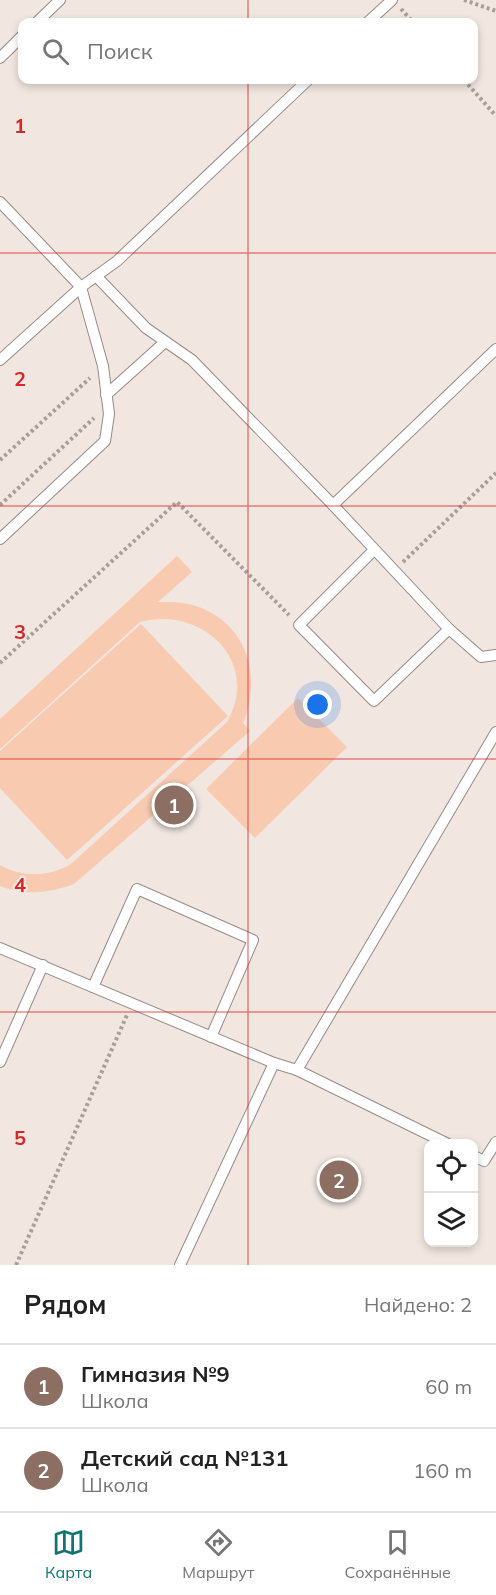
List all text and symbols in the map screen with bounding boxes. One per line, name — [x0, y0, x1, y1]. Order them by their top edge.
search box — [18, 18, 478, 84]
icon: search — [39, 35, 72, 68]
text: Поиск — [87, 37, 153, 65]
text: 1 — [14, 113, 26, 138]
text: 2 — [14, 366, 26, 391]
text: 3 — [14, 619, 26, 644]
your location — [303, 690, 332, 719]
pin: 1 — [154, 782, 194, 828]
text: 4 — [14, 872, 26, 897]
text: 5 — [14, 1125, 26, 1150]
map controls — [424, 1139, 478, 1247]
button: locate — [424, 1139, 478, 1193]
pin: 2 — [320, 1158, 358, 1202]
button: layers — [424, 1193, 478, 1247]
text: Рядом — [24, 1288, 107, 1321]
text: Найдено: 2 — [364, 1292, 472, 1317]
text: Гимназия №9 — [81, 1360, 230, 1388]
text: 1 — [38, 1374, 50, 1399]
text: 60 m — [425, 1374, 472, 1399]
text: Школа — [81, 1388, 149, 1413]
text: Детский сад №131 — [81, 1444, 288, 1472]
text: 2 — [38, 1458, 50, 1483]
text: 160 m — [413, 1458, 472, 1483]
text: Школа — [81, 1472, 149, 1497]
tab: Карта — [45, 1526, 92, 1582]
tab: Маршрут — [182, 1526, 254, 1582]
tab: Сохранённые — [344, 1526, 451, 1582]

